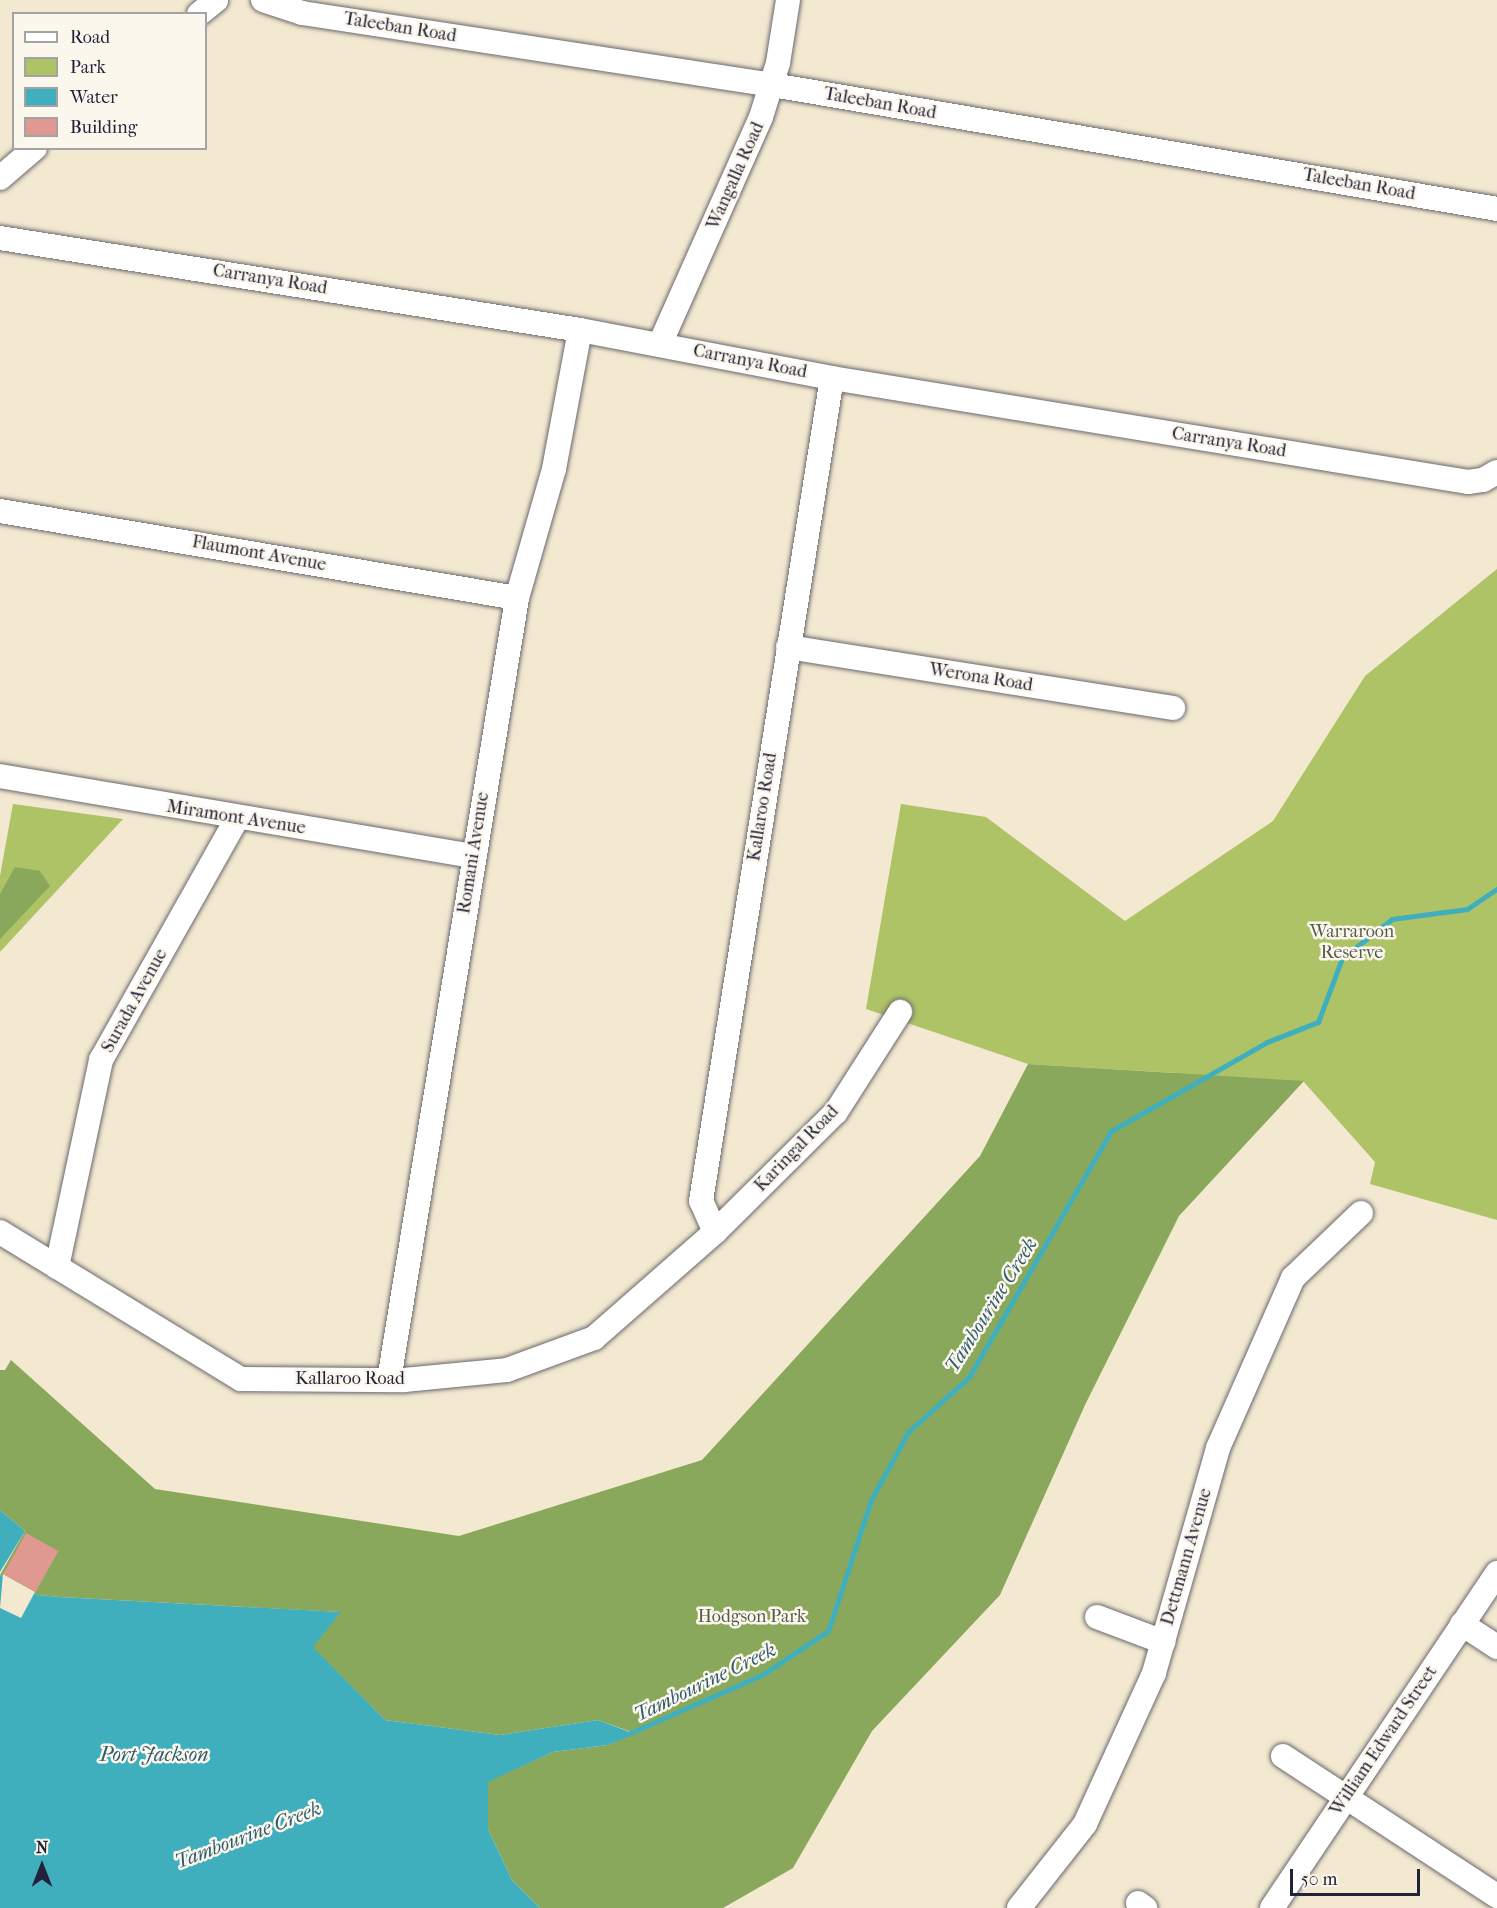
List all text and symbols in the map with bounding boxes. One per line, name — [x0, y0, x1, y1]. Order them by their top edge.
street label: Taleeban Road — [342, 8, 458, 48]
legend — [12, 12, 207, 150]
text: Road — [70, 27, 110, 48]
text: Park — [70, 57, 106, 78]
street label: Taleeban Road — [822, 83, 938, 125]
text: Water — [70, 87, 118, 108]
text: Building — [70, 117, 137, 138]
street label: Wangalla Road — [703, 119, 769, 233]
street label: Taleeban Road — [1301, 164, 1417, 206]
street label: Carranya Road — [211, 260, 329, 300]
street label: Carranya Road — [691, 340, 809, 384]
street label: Carranya Road — [1170, 423, 1288, 463]
street label: Flaumont Avenue — [190, 532, 328, 576]
street label: Werona Road — [928, 659, 1034, 697]
street label: Kallaroo Road — [744, 751, 782, 863]
street label: Romani Avenue — [454, 791, 494, 915]
street label: Miramont Avenue — [165, 796, 307, 840]
park label: Warraroon Reserve — [1310, 922, 1394, 964]
street label: Surada Avenue — [98, 945, 172, 1057]
street label: Karingal Road — [750, 1101, 844, 1197]
water label: Tambourine Creek — [940, 1233, 1042, 1377]
street label: Kallaroo Road — [295, 1368, 405, 1390]
street label: Dettmann Avenue — [1157, 1486, 1217, 1628]
park label: Hodgson Park — [698, 1606, 806, 1628]
water label: Tambourine Creek — [630, 1637, 780, 1727]
street label: William Edward Street — [1326, 1662, 1442, 1820]
water label: Port Jackson — [100, 1742, 208, 1766]
water label: Tambourine Creek — [171, 1796, 325, 1874]
north arrow — [12, 1836, 72, 1896]
text: N — [36, 1838, 48, 1857]
scale bar — [1293, 1857, 1424, 1895]
text: 50 m — [1301, 1869, 1337, 1890]

